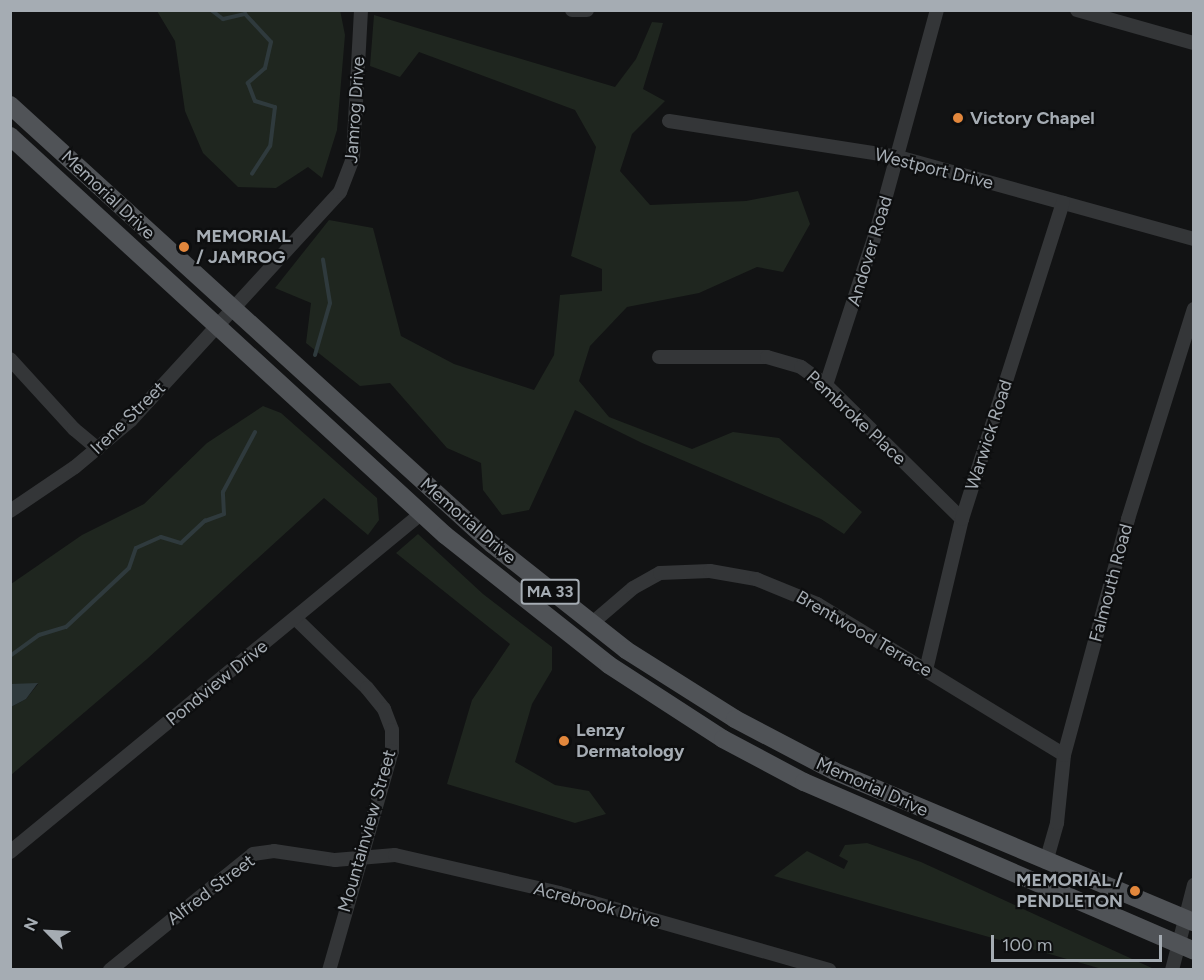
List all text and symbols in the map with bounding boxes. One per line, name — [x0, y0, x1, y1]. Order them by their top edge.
street label: Jamrog Drive — [340, 56, 370, 164]
place label: Victory Chapel — [970, 107, 1095, 129]
marker: Victory Chapel — [951, 111, 965, 125]
street label: Westport Drive — [872, 144, 996, 194]
street label: Memorial Drive — [57, 146, 159, 244]
street label: Andover Road — [843, 193, 897, 309]
place label: MEMORIAL / JAMROG — [196, 226, 291, 268]
marker: MEMORIAL / JAMROG — [177, 240, 191, 254]
street label: Pembroke Place — [802, 366, 910, 470]
street label: Irene Street — [86, 377, 170, 459]
street label: Warwick Road — [961, 377, 1017, 493]
street label: Memorial Drive — [416, 473, 520, 569]
street label: Falmouth Road — [1085, 522, 1137, 644]
road number: MA 33 — [520, 579, 580, 605]
street label: Brentwood Terrace — [792, 586, 936, 682]
street label: Pondview Drive — [162, 635, 272, 731]
place label: Lenzy Dermatology — [576, 720, 684, 762]
marker: Lenzy Dermatology — [557, 734, 571, 748]
street label: Mountainview Street — [333, 747, 401, 915]
street label: Memorial Drive — [813, 753, 931, 821]
street label: Alfred Street — [163, 850, 259, 930]
place label: MEMORIAL / PENDLETON — [1016, 870, 1123, 912]
street label: Acrebrook Drive — [531, 878, 663, 932]
marker: MEMORIAL / PENDLETON — [1128, 884, 1142, 898]
north arrow — [18, 902, 78, 962]
text: N — [20, 915, 42, 934]
scale bar — [994, 923, 1165, 961]
text: 100 m — [1002, 934, 1052, 956]

